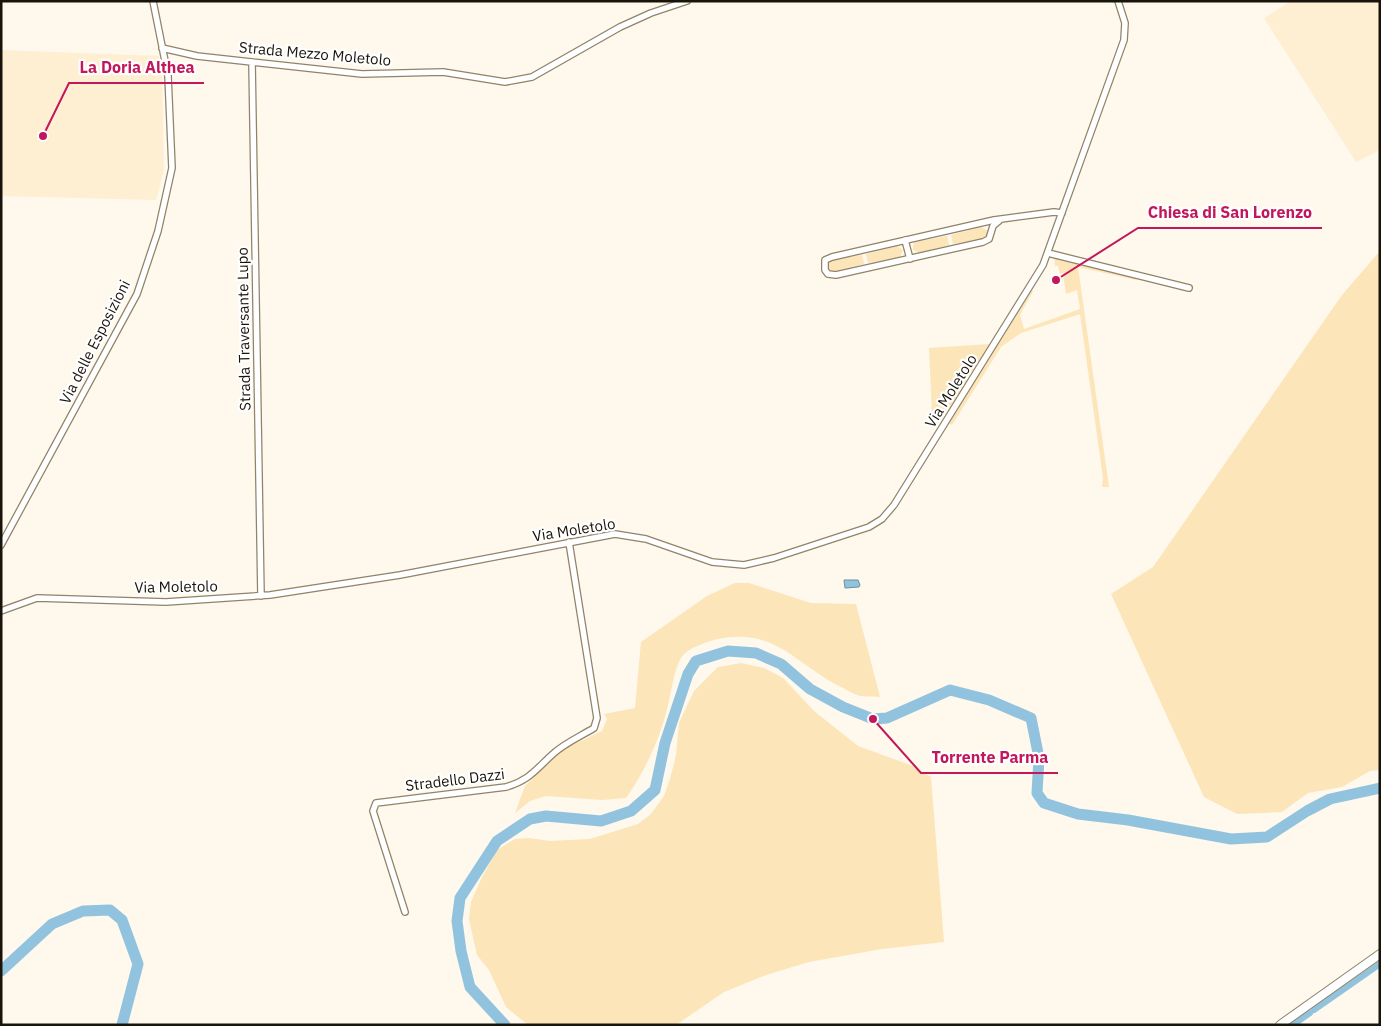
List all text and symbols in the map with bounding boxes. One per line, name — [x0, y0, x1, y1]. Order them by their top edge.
street label: Strada Mezzo Moletolo — [238, 37, 392, 70]
callout: La Doria Althea — [69, 52, 204, 83]
text: La Doria Althea — [79, 57, 195, 77]
callout: Chiesa di San Lorenzo — [1138, 197, 1322, 228]
text: Chiesa di San Lorenzo — [1148, 202, 1312, 222]
street label: Strada Traversante Lupo — [233, 247, 254, 411]
street label: Via delle Esposizioni — [55, 277, 134, 407]
street label: Via Moletolo — [920, 350, 981, 431]
street label: Via Moletolo — [531, 514, 617, 545]
street label: Via Moletolo — [134, 576, 218, 597]
callout: Torrente Parma — [921, 742, 1058, 773]
text: Torrente Parma — [932, 747, 1048, 767]
street label: Stradello Dazzi — [404, 764, 506, 795]

